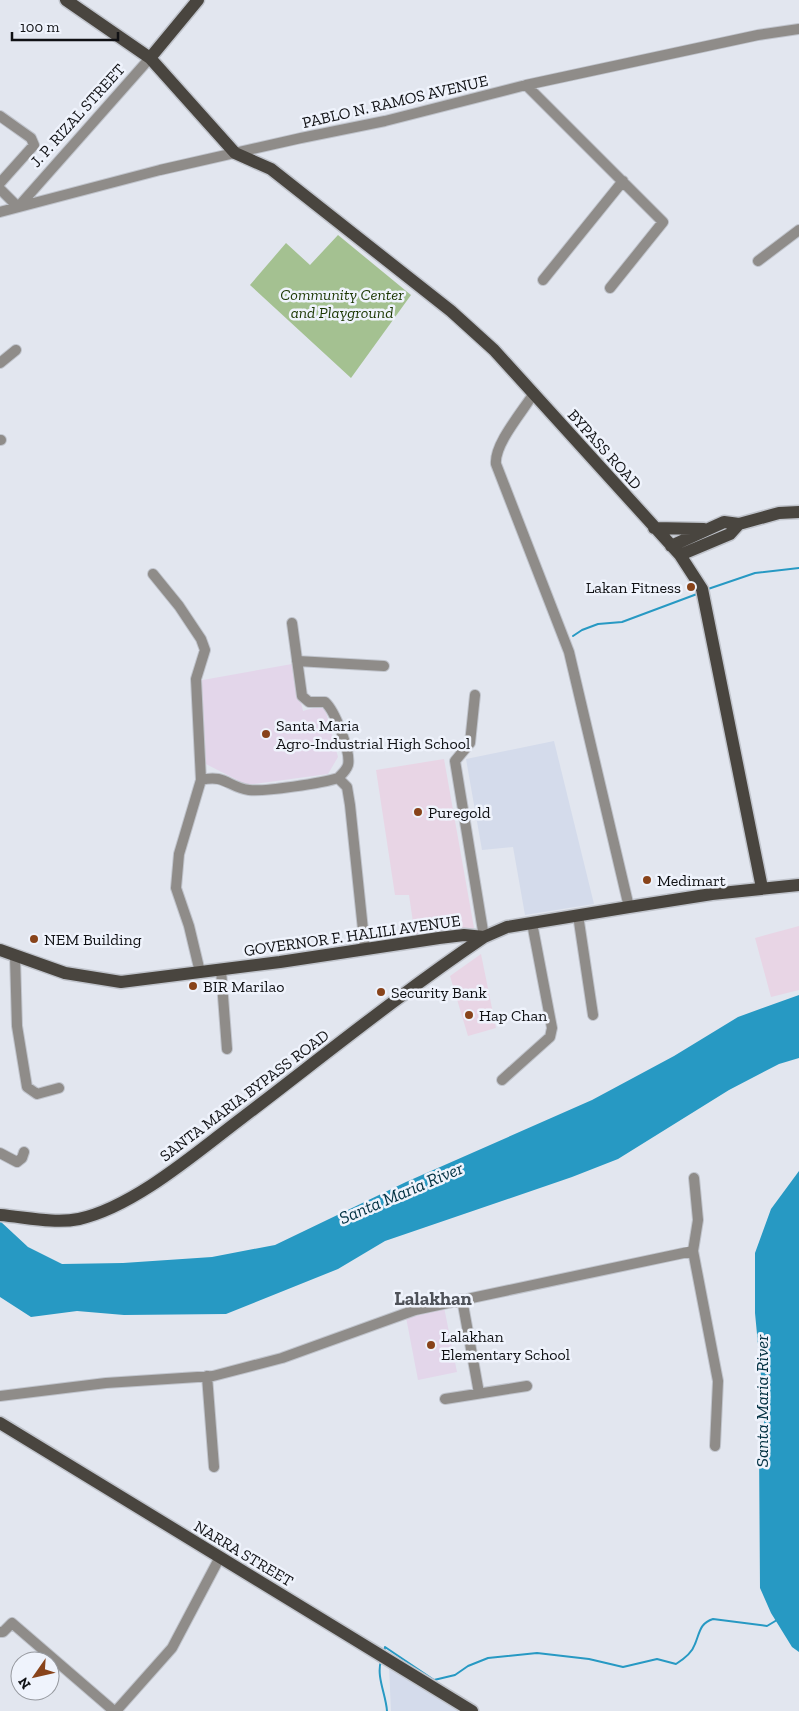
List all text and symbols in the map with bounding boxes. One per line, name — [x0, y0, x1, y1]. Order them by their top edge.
scale bar — [12, 10, 119, 42]
text: 100 m — [20, 18, 59, 36]
street label: J. P. RIZAL STREET — [26, 60, 129, 171]
street label: PABLO N. RAMOS AVENUE — [300, 71, 490, 132]
park label: Community Center and Playground — [280, 285, 404, 322]
street label: BYPASS ROAD — [564, 405, 646, 493]
place label: Lakan Fitness — [586, 578, 681, 597]
marker: Lakan Fitness — [685, 581, 697, 593]
place label: Santa Maria Agro-Industrial High School — [276, 716, 470, 753]
marker: Santa Maria Agro-Industrial High School — [260, 728, 272, 740]
place label: Puregold — [428, 803, 491, 822]
marker: Puregold — [412, 806, 424, 818]
place label: Medimart — [657, 871, 726, 890]
marker: Medimart — [641, 874, 653, 886]
street label: GOVERNOR F. HALILI AVENUE — [243, 911, 462, 960]
place label: NEM Building — [44, 930, 142, 949]
marker: NEM Building — [28, 933, 40, 945]
place label: BIR Marilao — [203, 977, 284, 996]
marker: BIR Marilao — [187, 980, 199, 992]
place label: Security Bank — [391, 983, 488, 1002]
marker: Security Bank — [375, 986, 387, 998]
place label: Hap Chan — [479, 1006, 548, 1025]
marker: Hap Chan — [463, 1009, 475, 1021]
street label: SANTA MARIA BYPASS ROAD — [156, 1025, 333, 1165]
water label: Santa Maria River — [336, 1157, 467, 1229]
district label: Lalakhan — [394, 1287, 473, 1310]
place label: Lalakhan Elementary School — [441, 1327, 570, 1364]
water label: Santa Maria River — [751, 1334, 773, 1467]
marker: Lalakhan Elementary School — [425, 1339, 437, 1351]
street label: NARRA STREET — [191, 1516, 297, 1590]
north arrow — [10, 1651, 60, 1701]
text: N — [14, 1674, 35, 1692]

